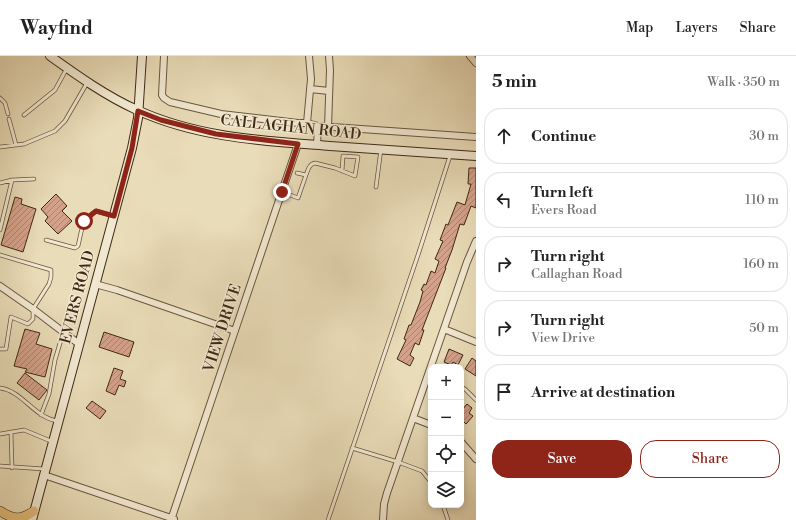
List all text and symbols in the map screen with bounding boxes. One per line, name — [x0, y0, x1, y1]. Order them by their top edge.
text: Wayfind — [20, 16, 93, 40]
text: Map — [626, 19, 653, 37]
text: Layers — [675, 19, 718, 37]
text: Share — [740, 19, 776, 37]
text: 5 min — [492, 71, 537, 93]
text: Walk · 350 m — [707, 74, 780, 90]
street label: CALLAGHAN ROAD — [219, 111, 362, 144]
icon: ahead — [493, 125, 515, 147]
text: Continue — [531, 127, 596, 146]
text: 30 m — [749, 128, 779, 144]
route end — [273, 183, 291, 201]
text: Turn left — [531, 183, 593, 202]
icon: left — [493, 189, 515, 211]
text: 110 m — [745, 192, 779, 208]
text: Evers Road — [531, 202, 597, 218]
route start — [75, 212, 93, 230]
text: Turn right — [531, 247, 605, 266]
street label: EVERS ROAD — [56, 248, 99, 346]
icon: right — [493, 253, 515, 275]
text: 160 m — [743, 256, 779, 272]
text: Callaghan Road — [531, 266, 622, 282]
street label: VIEW DRIVE — [199, 282, 246, 376]
text: Turn right — [531, 311, 605, 330]
icon: right — [493, 317, 515, 339]
text: 50 m — [749, 320, 779, 336]
text: View Drive — [531, 330, 595, 346]
map controls — [428, 364, 464, 508]
button: + — [428, 364, 464, 400]
icon: arrive — [493, 381, 515, 403]
text: Arrive at destination — [531, 383, 675, 402]
button: − — [428, 400, 464, 436]
button: locate — [428, 436, 464, 472]
button: Save — [492, 440, 632, 478]
button: Share — [640, 440, 780, 478]
button: layers — [428, 472, 464, 508]

